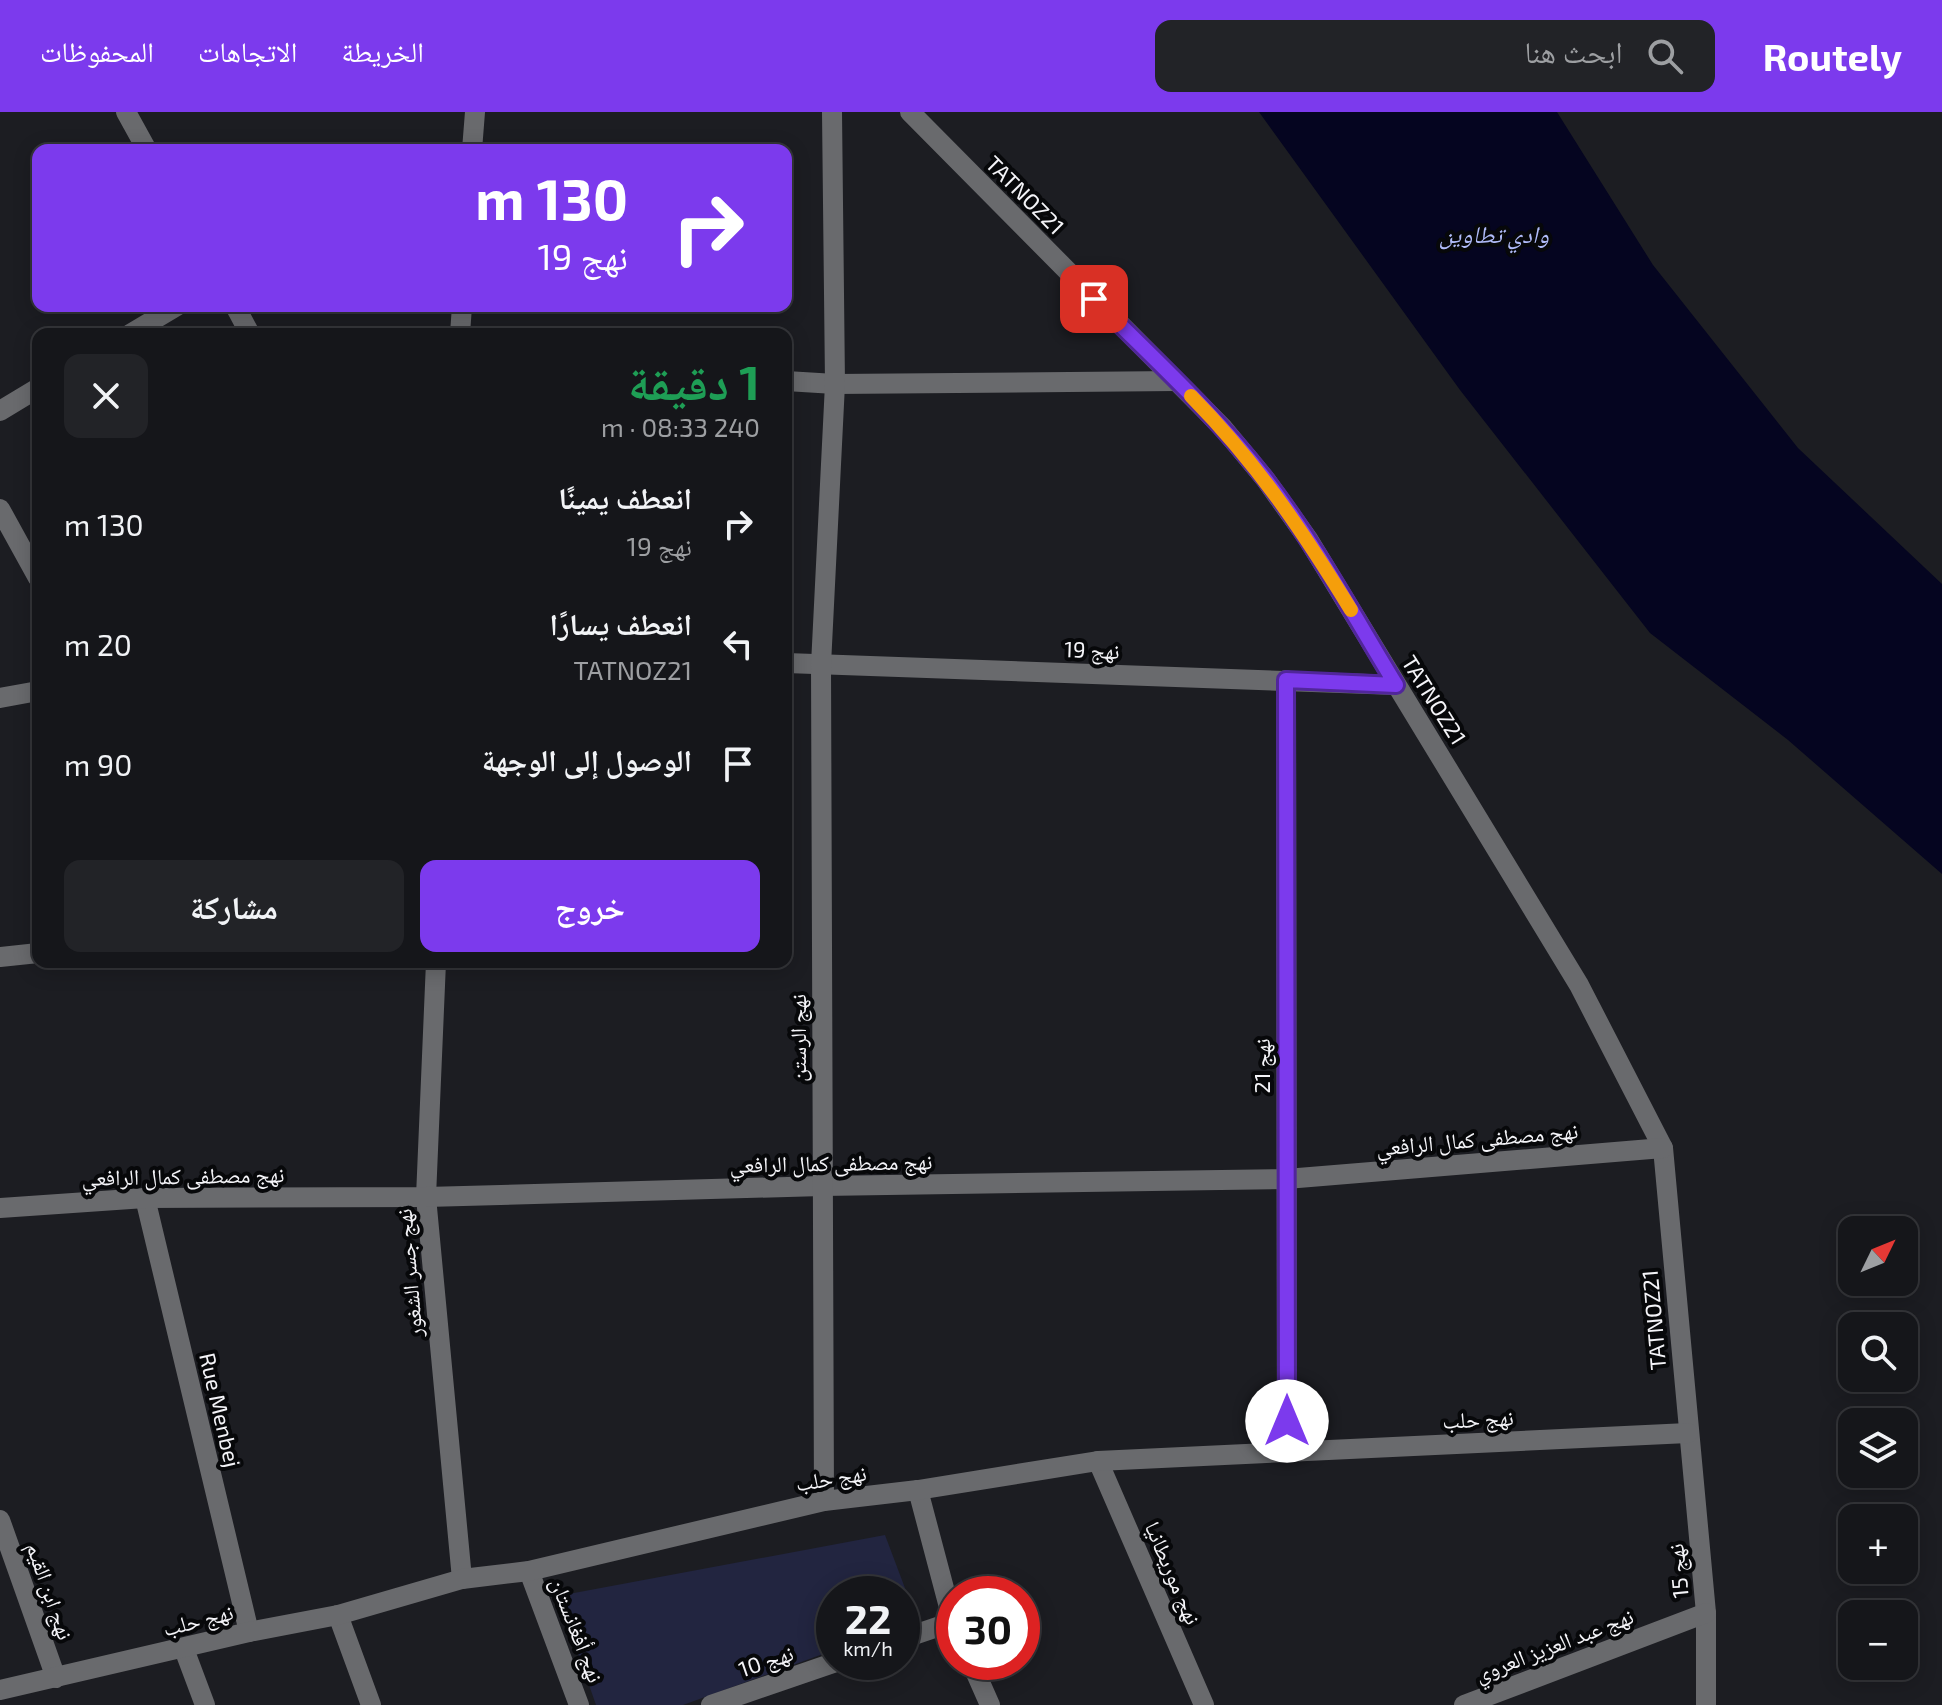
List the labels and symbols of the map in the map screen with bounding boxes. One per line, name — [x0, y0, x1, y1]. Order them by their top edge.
street label: TATNOZ21 — [981, 150, 1070, 239]
water label: وادي تطاوين — [1439, 219, 1549, 254]
pin — [1060, 265, 1128, 333]
street label: نهج 19 — [1064, 635, 1120, 665]
street label: TATNOZ21 — [1397, 650, 1472, 749]
street label: نهج الرستن — [784, 994, 812, 1082]
street label: نهج 21 — [1248, 1038, 1276, 1094]
street label: نهج مصطفى كمال الرافعي — [1375, 1116, 1580, 1165]
street label: نهج مصطفى كمال الرافعي — [729, 1147, 933, 1182]
street label: نهج مصطفى كمال الرافعي — [81, 1160, 285, 1195]
street label: نهج جسر الشغور — [389, 1208, 429, 1339]
north arrow — [1838, 1216, 1918, 1296]
street label: TATNOZ21 — [1636, 1269, 1670, 1371]
street label: Rue Menbej — [194, 1350, 247, 1470]
position arrow — [1245, 1379, 1329, 1463]
street label: نهج حلب — [1442, 1403, 1514, 1435]
street label: نهج حلب — [794, 1459, 868, 1497]
street label: نهج موريطانيا — [1139, 1517, 1207, 1629]
street label: نهج ابن القيم — [19, 1539, 80, 1644]
street label: نهج 15 — [1661, 1542, 1695, 1600]
street label: نهج أفغانستان — [544, 1574, 610, 1686]
speed limit sign: 30 — [936, 1576, 1040, 1680]
street label: نهج حلب — [160, 1598, 236, 1642]
street label: نهج عبد العزيز العروي — [1471, 1602, 1639, 1692]
street label: نهج 10 — [735, 1639, 797, 1683]

